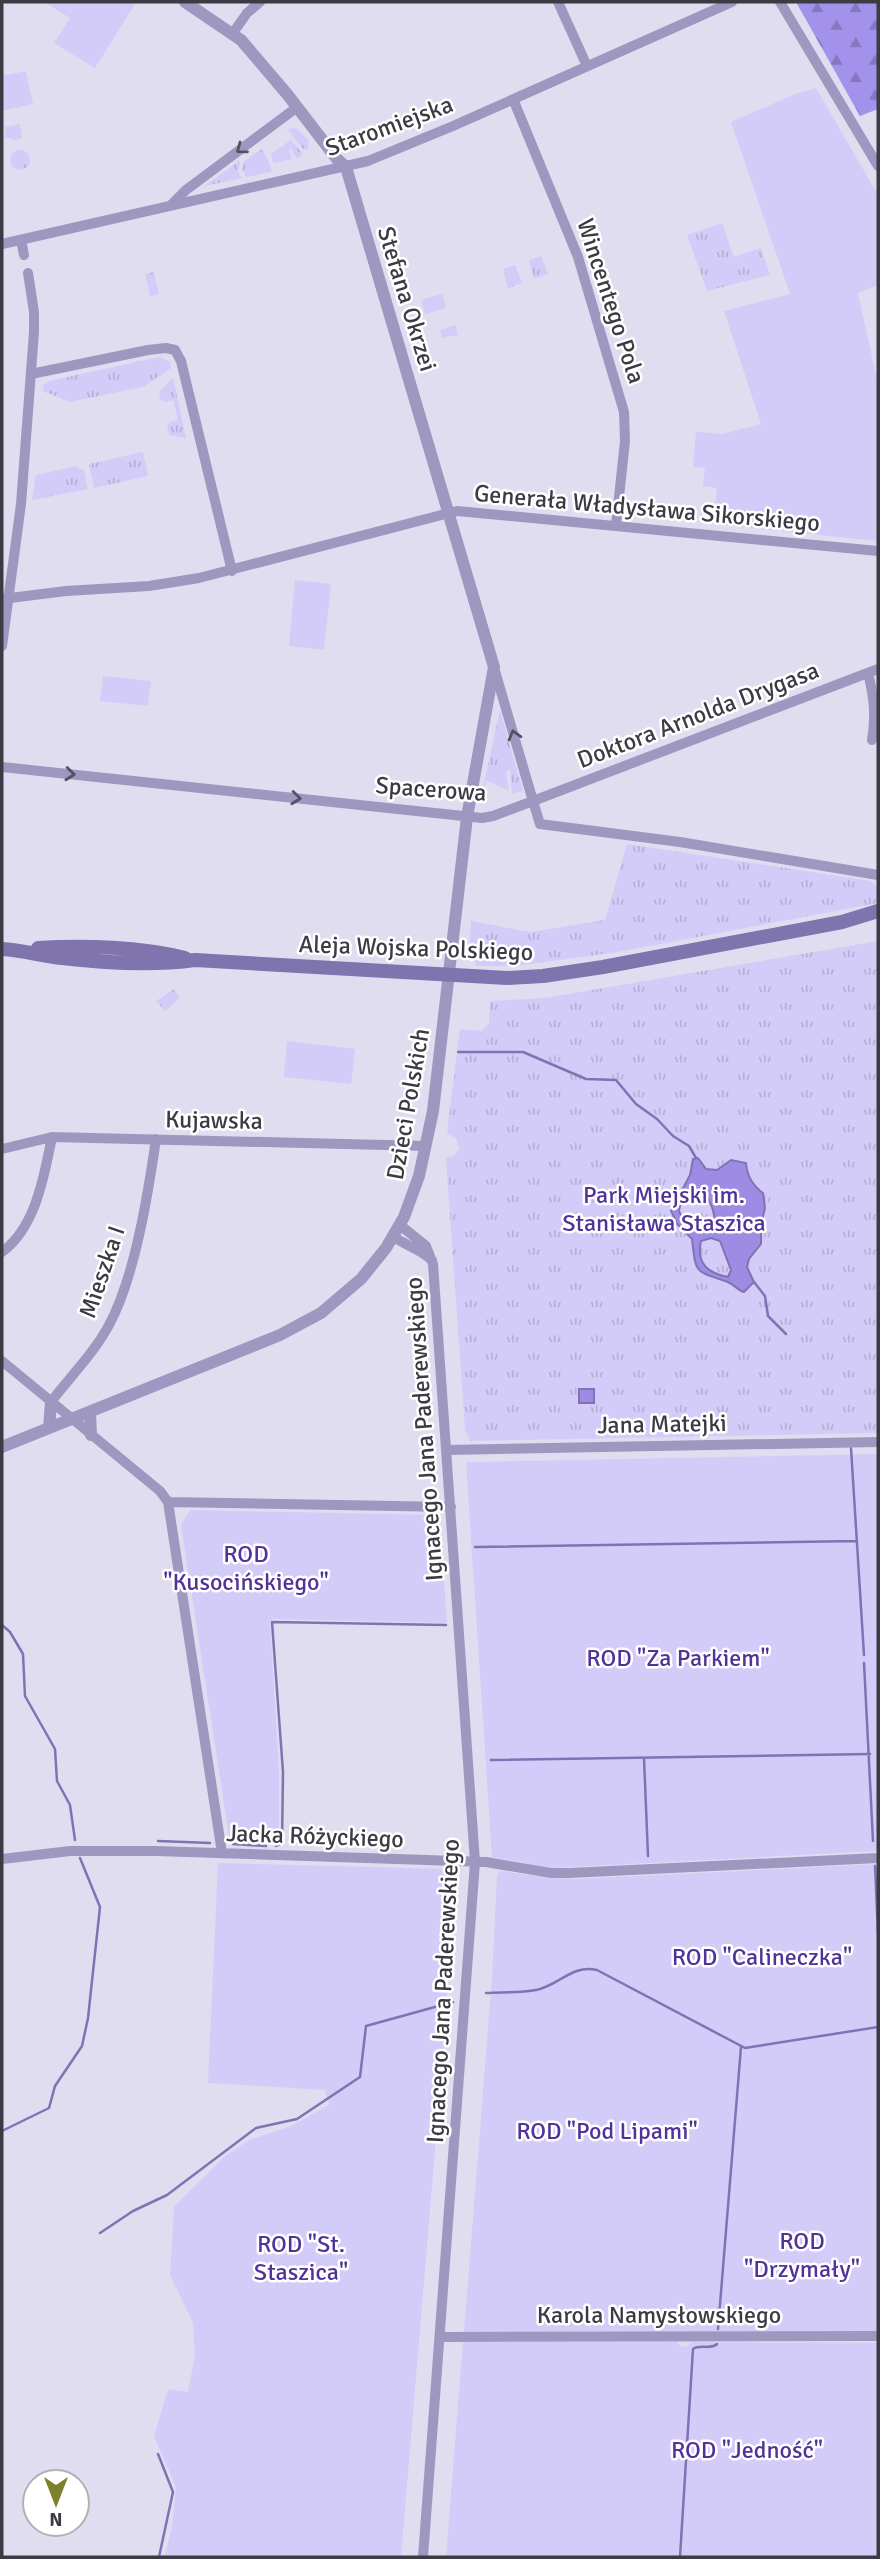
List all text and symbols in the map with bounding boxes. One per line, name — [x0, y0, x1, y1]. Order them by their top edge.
street label: Staromiejska — [321, 89, 457, 163]
one-way arrow — [237, 140, 249, 153]
street label: Wincentego Pola — [570, 215, 652, 387]
street label: Stefana Okrzei — [371, 223, 443, 375]
street label: Generała Władysława Sikorskiego — [473, 478, 821, 538]
street label: Doktora Arnolda Drygasa — [573, 655, 823, 775]
one-way arrow — [507, 729, 522, 741]
one-way arrow — [64, 766, 75, 781]
street label: Spacerowa — [374, 770, 488, 808]
one-way arrow — [290, 791, 302, 806]
street label: Aleja Wojska Polskiego — [298, 929, 534, 967]
street label: Dzieci Polskich — [380, 1026, 436, 1182]
street label: Kujawska — [165, 1104, 263, 1136]
park label: Park Miejski im. Stanisława Staszica — [562, 1180, 766, 1238]
street label: Mieszka I — [72, 1222, 132, 1322]
street label: Ignacego Jana Paderewskiego — [398, 1276, 450, 1582]
street label: Jana Matejki — [597, 1408, 727, 1440]
park label: ROD "Kusocińskiego" — [163, 1539, 329, 1597]
park label: ROD "Za Parkiem" — [586, 1643, 770, 1673]
street label: Jacka Różyckiego — [226, 1818, 404, 1854]
street label: Ignacego Jana Paderewskiego — [420, 1838, 466, 2144]
park label: ROD "Calineczka" — [672, 1942, 852, 1972]
park label: ROD "Pod Lipami" — [516, 2116, 698, 2146]
park label: ROD "Drzymały" — [744, 2226, 860, 2284]
park label: ROD "St. Staszica" — [254, 2229, 348, 2287]
street label: Karola Namysłowskiego — [537, 2300, 781, 2330]
park label: ROD "Jedność" — [671, 2435, 823, 2465]
north arrow — [21, 2468, 91, 2538]
text: N — [49, 2507, 63, 2531]

